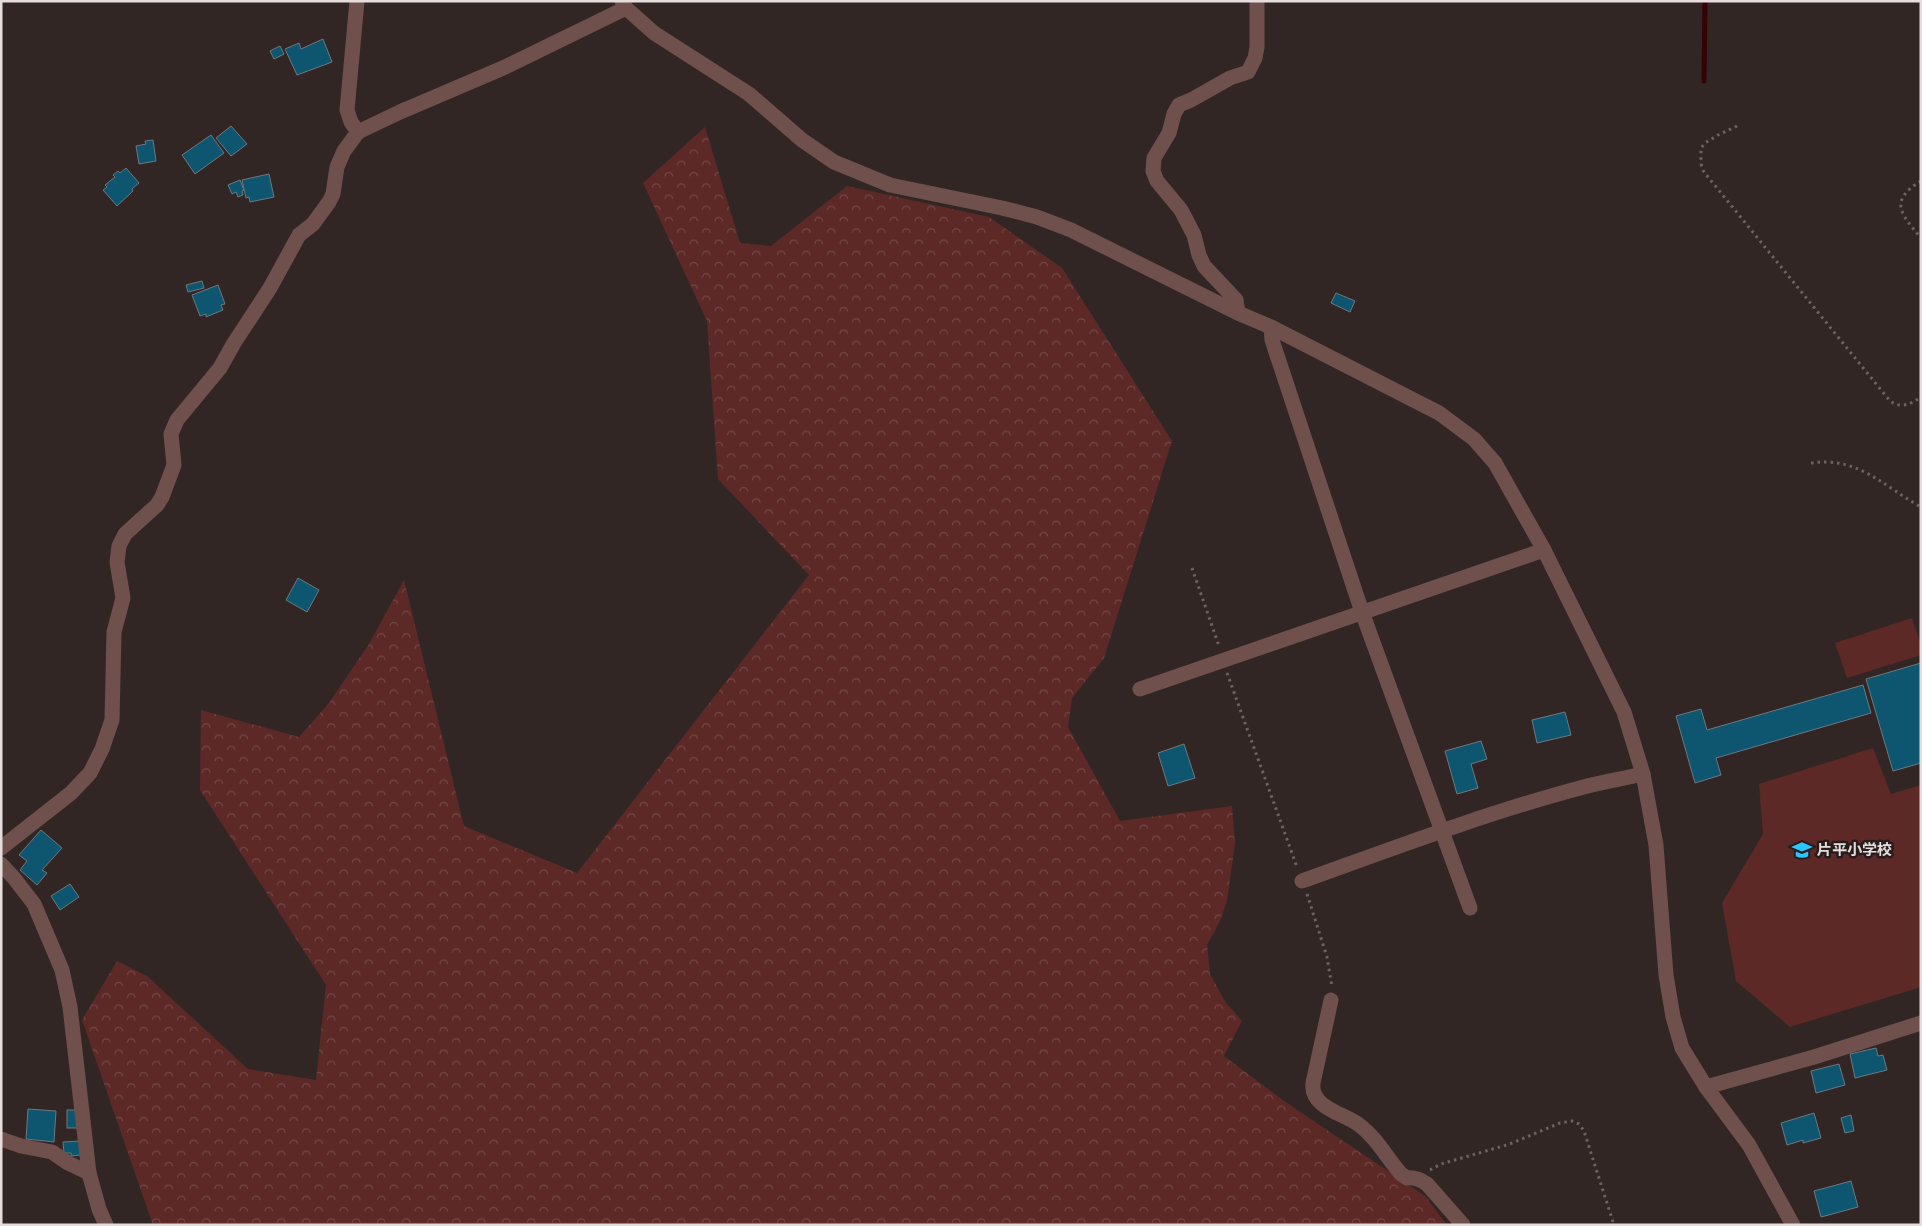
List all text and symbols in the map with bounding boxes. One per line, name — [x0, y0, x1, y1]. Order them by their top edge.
school or university icon: 片平小学校 — [1791, 839, 1813, 861]
place label: 片平小学校 — [1817, 839, 1892, 859]

